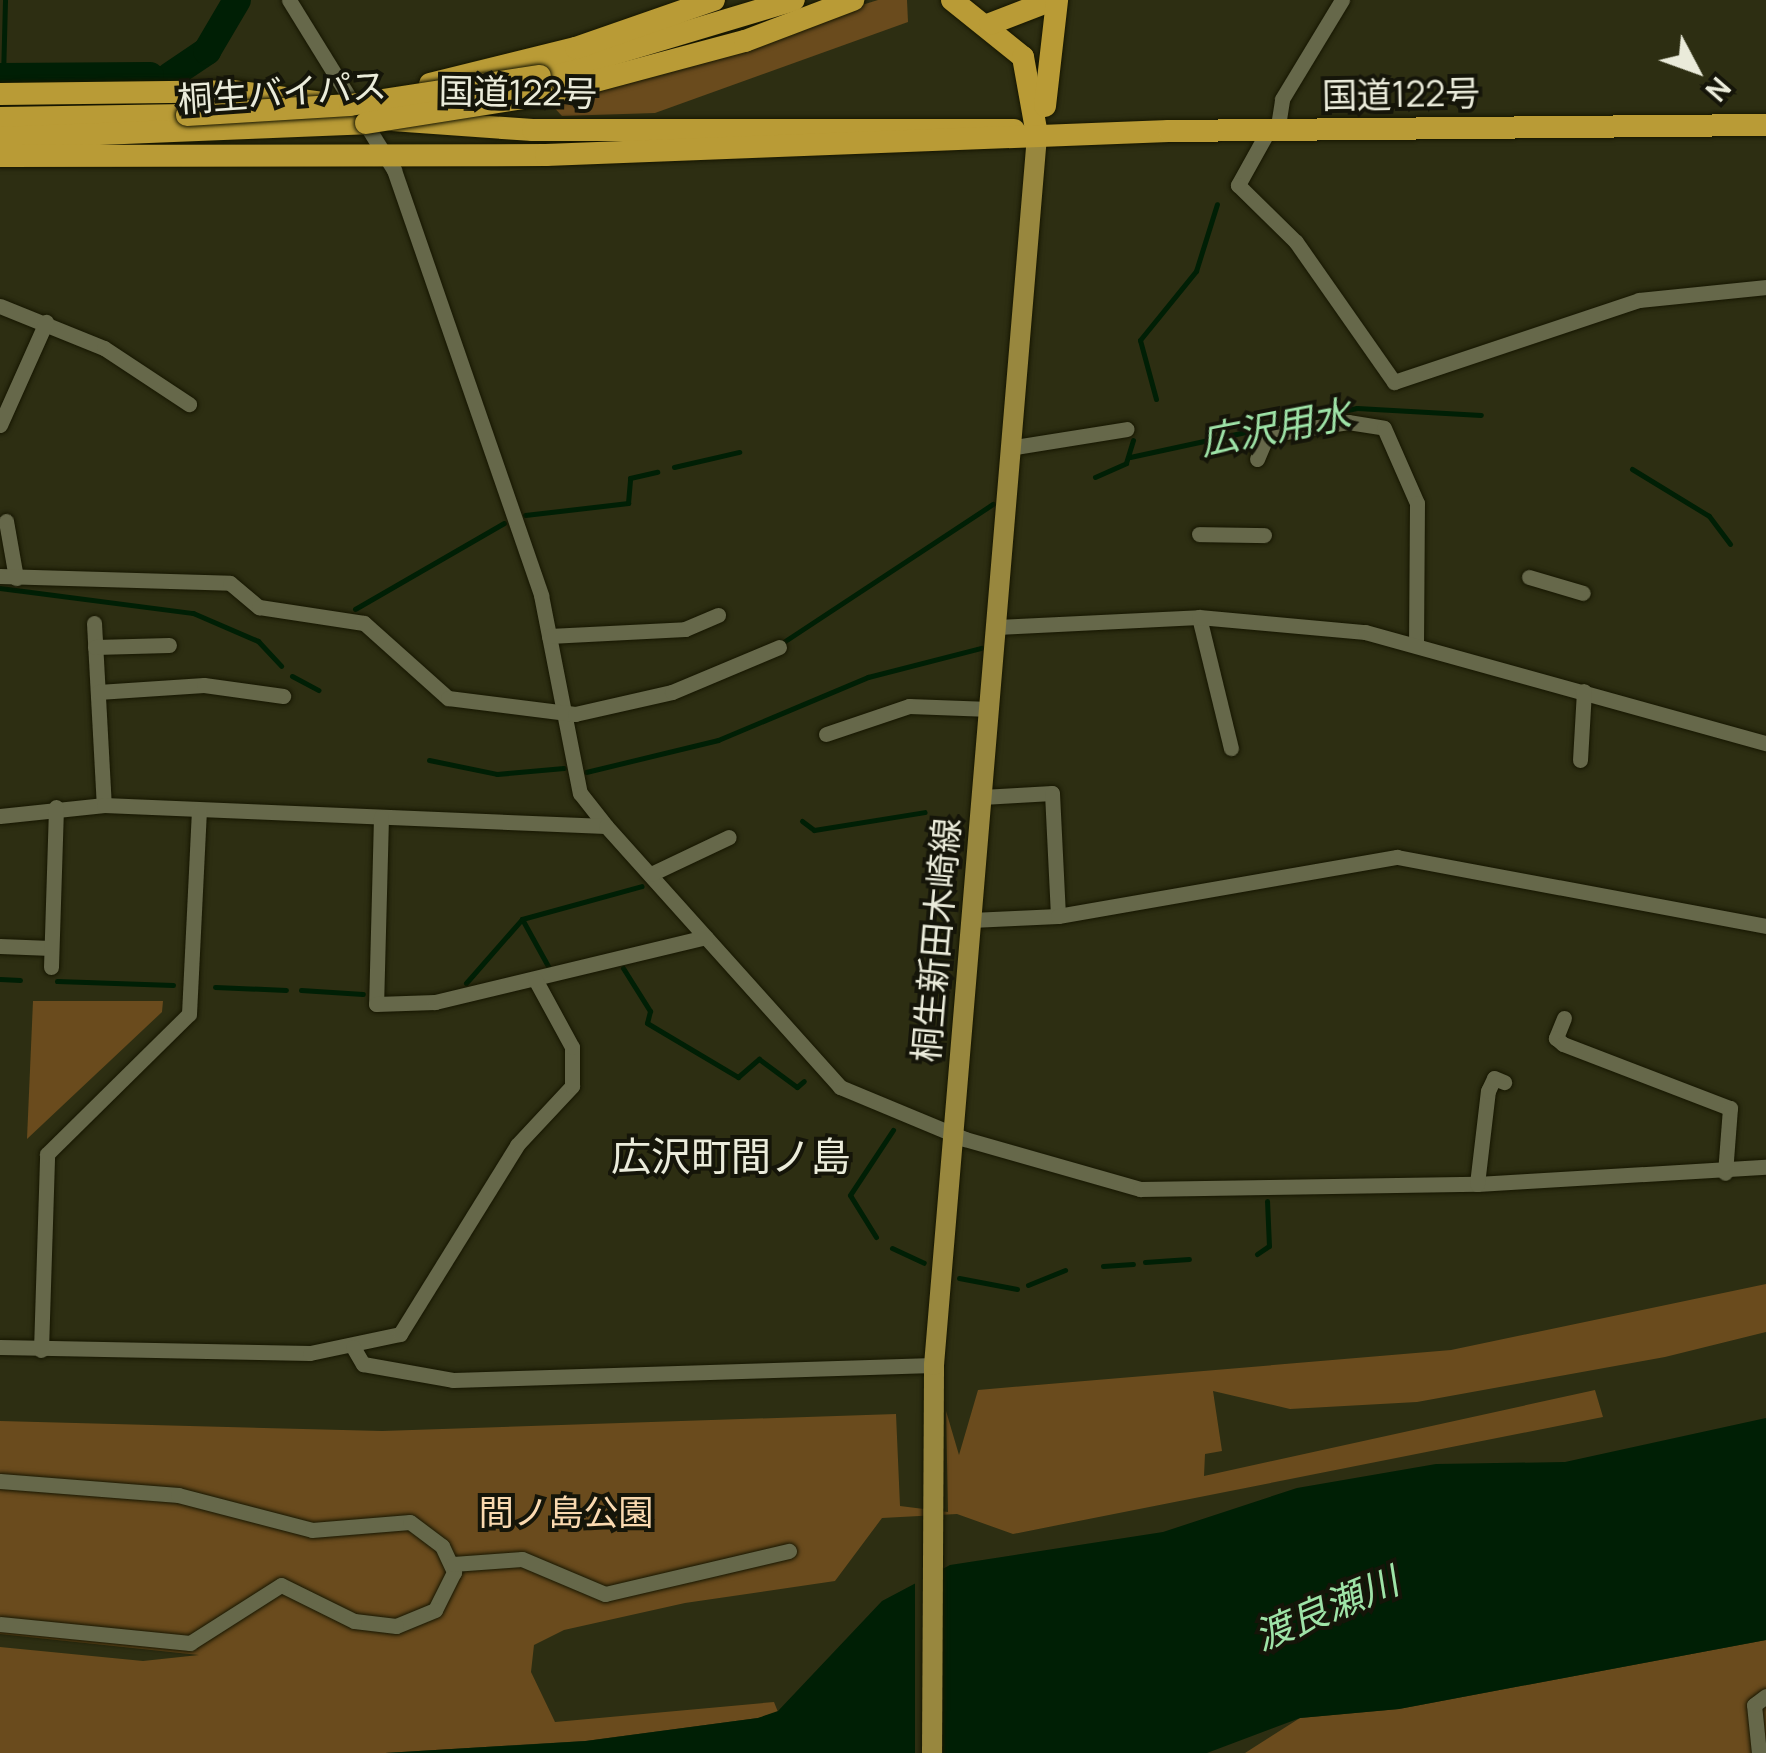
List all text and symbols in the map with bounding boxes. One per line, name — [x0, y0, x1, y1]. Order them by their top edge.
north arrow — [1646, 20, 1746, 120]
street label: 桐生バイパス — [176, 64, 388, 120]
street label: 国道122号 — [438, 70, 598, 114]
text: N — [1698, 70, 1740, 110]
street label: 国道122号 — [1321, 72, 1481, 116]
water label: 広沢用水 — [1196, 390, 1354, 464]
street label: 桐生新田木崎線 — [904, 816, 968, 1064]
district label: 広沢町間ノ島 — [611, 1132, 851, 1180]
park label: 間ノ島公園 — [479, 1491, 653, 1533]
water label: 渡良瀬川 — [1247, 1557, 1405, 1659]

